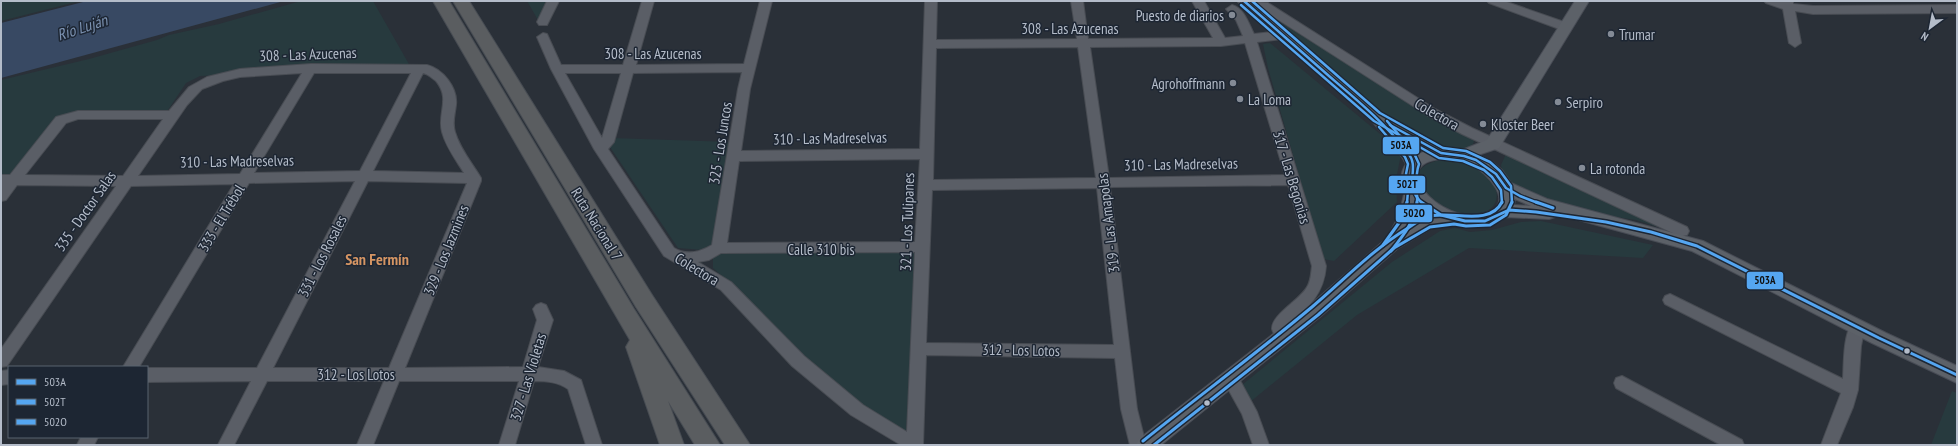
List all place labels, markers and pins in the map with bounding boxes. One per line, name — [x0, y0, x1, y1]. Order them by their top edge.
place label: Puesto de diarios — [1136, 6, 1224, 25]
marker: Puesto de diarios — [1227, 10, 1237, 20]
place label: Trumar — [1619, 25, 1656, 44]
marker: Trumar — [1606, 29, 1616, 39]
place label: Agrohoffmann — [1151, 74, 1225, 93]
marker: Agrohoffmann — [1228, 78, 1238, 88]
place label: La Loma — [1248, 90, 1291, 109]
place label: Serpiro — [1566, 93, 1603, 112]
marker: La Loma — [1235, 94, 1245, 104]
marker: Serpiro — [1553, 97, 1563, 107]
place label: Kloster Beer — [1491, 115, 1555, 134]
marker: Kloster Beer — [1478, 119, 1488, 129]
place label: La rotonda — [1590, 159, 1645, 178]
marker: La rotonda — [1577, 163, 1587, 173]
unlabelled marker — [1902, 346, 1912, 356]
unlabelled marker — [1202, 398, 1212, 408]

